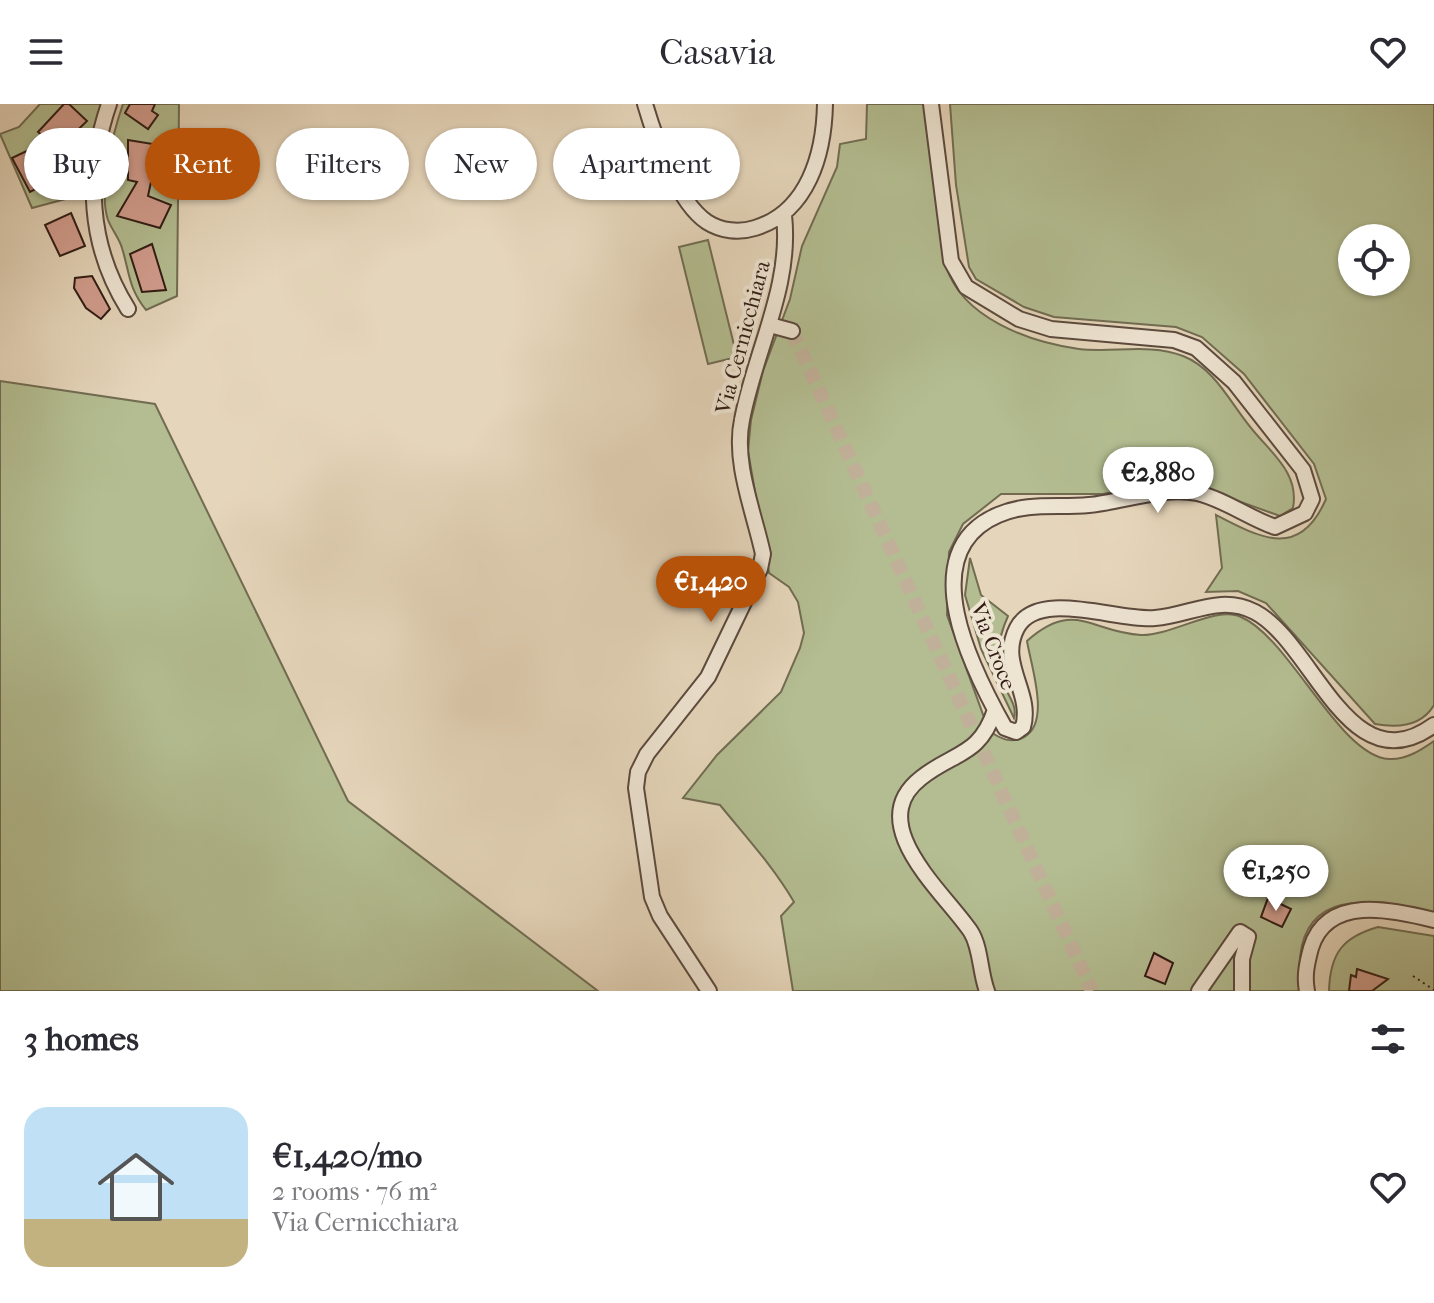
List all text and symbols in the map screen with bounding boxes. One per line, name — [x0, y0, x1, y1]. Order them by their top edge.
icon: menu — [24, 30, 68, 74]
icon: heart — [1366, 30, 1410, 74]
text: Casavia — [659, 31, 775, 73]
chip: Buy — [24, 128, 129, 200]
chip: Rent — [145, 128, 260, 200]
chip: Filters — [276, 128, 409, 200]
chip: New — [425, 128, 537, 200]
chip: Apartment — [553, 128, 740, 200]
map controls — [1338, 224, 1410, 296]
button: locate — [1338, 224, 1410, 296]
street label: Via Cernicchiara — [710, 257, 776, 418]
pin: €2,880 — [1093, 447, 1223, 515]
text: €2,880 — [1121, 457, 1195, 488]
pin: €1,420 — [646, 556, 776, 624]
text: €1,420 — [674, 566, 748, 597]
street label: Via Croce — [964, 598, 1022, 694]
pin: €1,250 — [1211, 845, 1341, 913]
text: €1,250 — [1242, 855, 1310, 886]
icon: filters — [1366, 1017, 1410, 1061]
text: 3 homes — [24, 1019, 139, 1059]
text: €1,420/mo — [272, 1136, 422, 1176]
icon: home — [88, 1139, 184, 1235]
icon: heart — [1366, 1165, 1410, 1209]
text: 2 rooms · 76 m² — [272, 1176, 437, 1207]
text: Via Cernicchiara — [272, 1207, 458, 1238]

